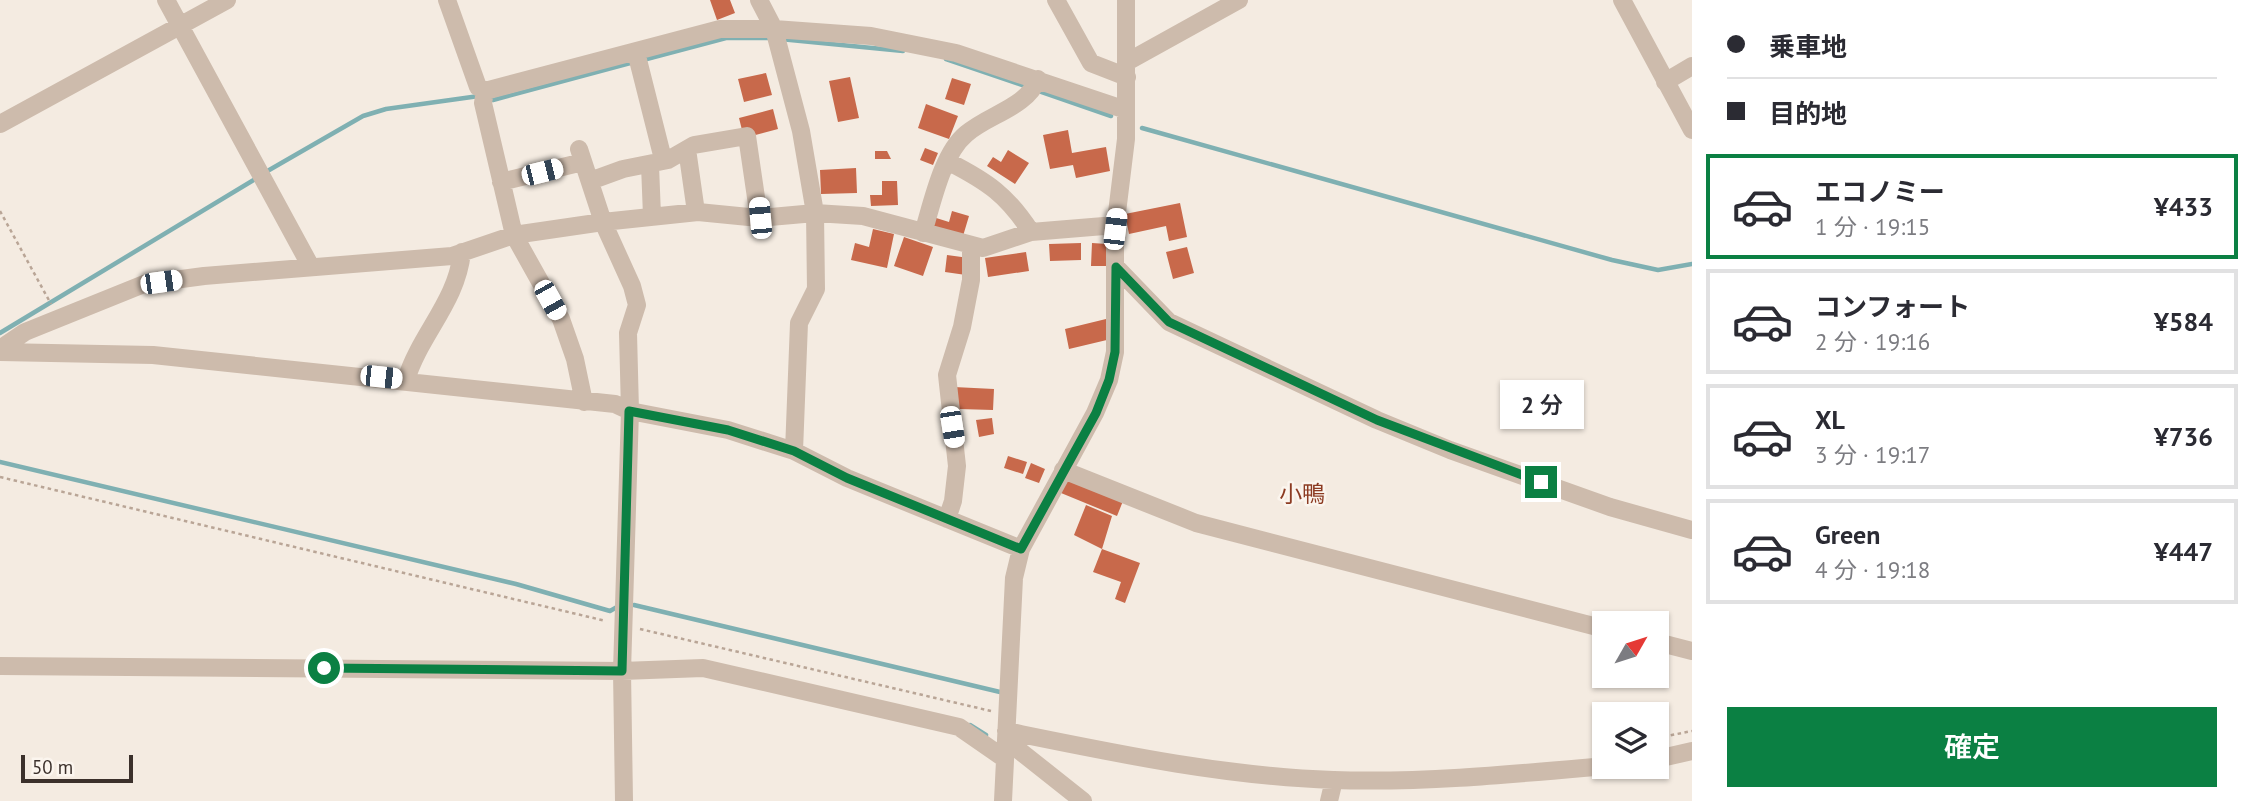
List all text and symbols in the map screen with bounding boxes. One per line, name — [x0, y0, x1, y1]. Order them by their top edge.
text: 乗車地 — [1769, 30, 1847, 63]
text: 目的地 — [1769, 97, 1847, 130]
car — [520, 157, 565, 187]
icon: car — [1731, 175, 1794, 238]
text: エコノミー — [1815, 175, 1945, 208]
text: ¥433 — [2154, 190, 2213, 223]
car — [748, 196, 773, 240]
car — [1103, 207, 1128, 251]
text: 1 分 · 19:15 — [1815, 212, 1930, 241]
car — [139, 269, 184, 295]
car — [531, 277, 570, 323]
icon: car — [1731, 290, 1794, 353]
text: コンフォート — [1815, 290, 1970, 323]
text: ¥584 — [2154, 305, 2213, 338]
text: 2 分 · 19:16 — [1815, 327, 1930, 356]
car — [360, 364, 403, 390]
callout: 2 分 — [1499, 380, 1583, 430]
text: 2 分 — [1521, 390, 1563, 419]
text: XL — [1815, 403, 1845, 436]
car — [939, 405, 966, 449]
icon: car — [1731, 405, 1794, 468]
text: ¥736 — [2154, 420, 2213, 453]
text: 3 分 · 19:17 — [1815, 440, 1930, 469]
route end — [1525, 466, 1557, 498]
district label: 小鴨 — [1279, 479, 1325, 508]
text: Green — [1815, 518, 1880, 551]
icon: car — [1731, 520, 1794, 583]
text: ¥447 — [2154, 535, 2213, 568]
text: 4 分 · 19:18 — [1815, 555, 1930, 584]
north arrow — [1592, 611, 1670, 688]
map controls — [1592, 611, 1669, 779]
route start — [308, 652, 340, 684]
button: layers — [1592, 702, 1669, 779]
button: 確定 — [1727, 707, 2217, 787]
scale bar — [21, 752, 133, 784]
text: 50 m — [32, 755, 73, 779]

